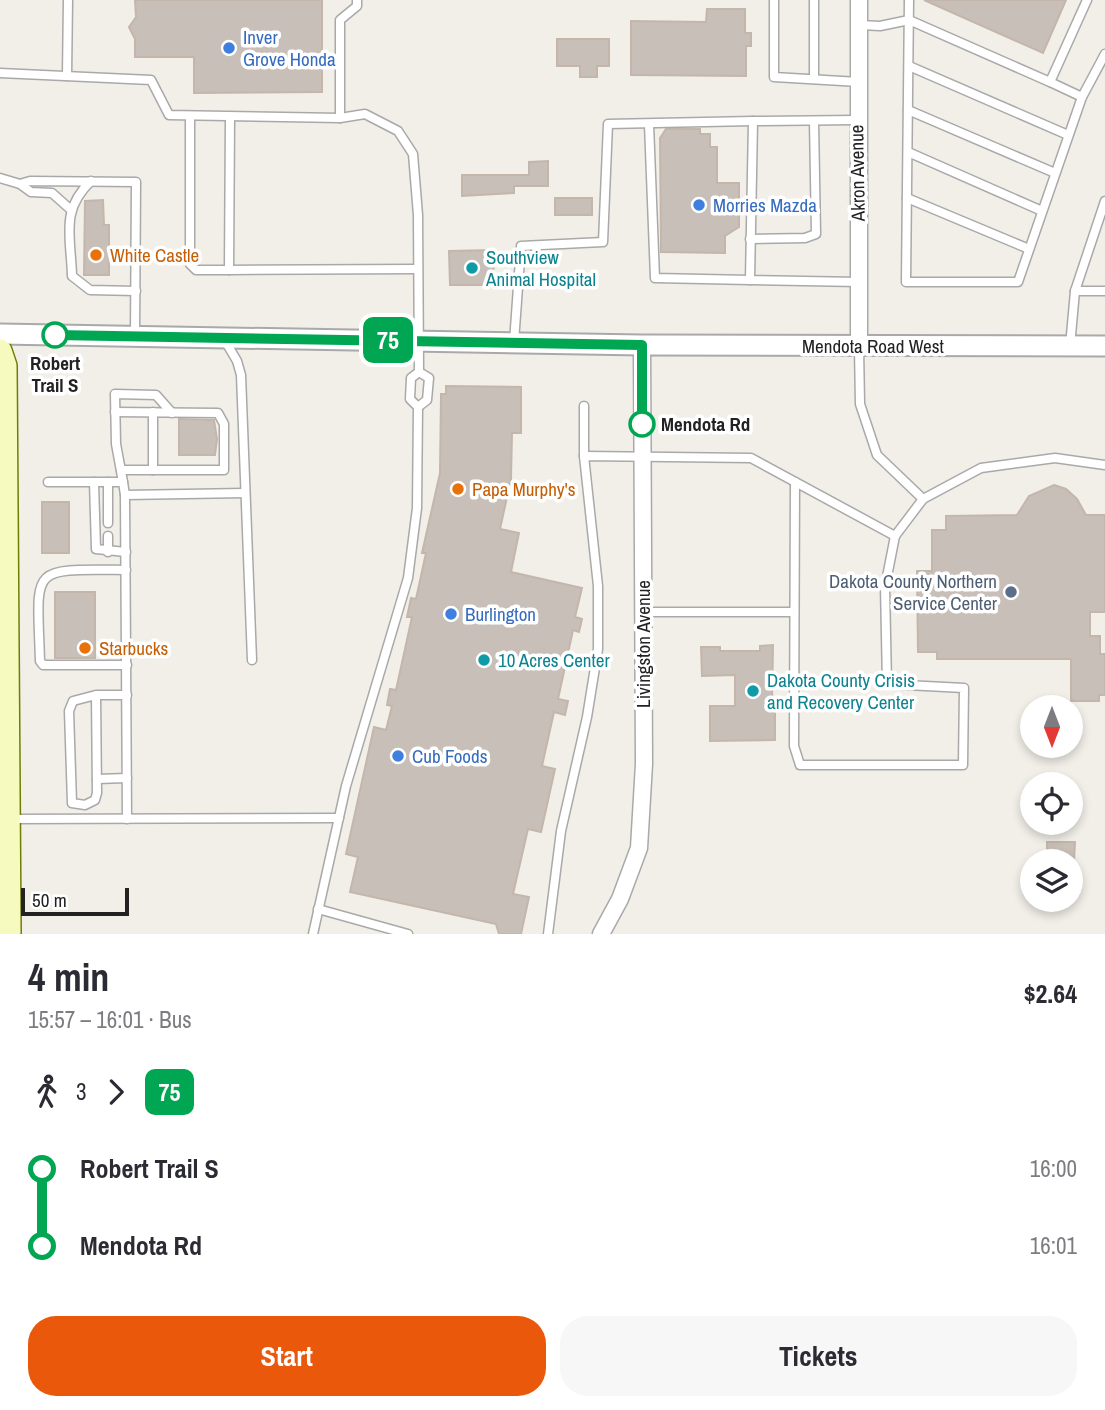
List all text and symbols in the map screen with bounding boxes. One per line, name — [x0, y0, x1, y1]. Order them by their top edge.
place label: Inver Grove Honda — [243, 24, 336, 72]
marker: Inver Grove Honda — [221, 40, 237, 56]
street label: Akron Avenue — [843, 124, 871, 223]
place label: Morries Mazda — [713, 192, 817, 218]
marker: Morries Mazda — [691, 197, 707, 213]
place label: White Castle — [110, 242, 199, 268]
place label: Southview Animal Hospital — [485, 244, 596, 292]
marker: White Castle — [88, 247, 104, 263]
marker: Southview Animal Hospital — [464, 260, 480, 276]
line badge: 75 — [356, 317, 420, 363]
marker: Robert Trail S — [42, 322, 68, 348]
text: 75 — [377, 324, 399, 356]
street label: Mendota Road West — [802, 333, 945, 359]
place label: Robert Trail S — [30, 350, 80, 398]
marker: Mendota Rd — [629, 411, 655, 437]
place label: Mendota Rd — [661, 411, 750, 437]
place label: Papa Murphy's — [472, 476, 576, 502]
marker: Papa Murphy's — [450, 481, 466, 497]
place label: Dakota County Northern Service Center — [829, 568, 998, 616]
street label: Livingston Avenue — [630, 580, 656, 708]
marker: Dakota County Northern Service Center — [1003, 584, 1019, 600]
place label: Burlington — [465, 601, 536, 627]
marker: Burlington — [443, 606, 459, 622]
place label: Starbucks — [99, 635, 168, 661]
marker: Starbucks — [77, 640, 93, 656]
place label: 10 Acres Center — [498, 647, 611, 673]
marker: 10 Acres Center — [476, 652, 492, 668]
place label: Dakota County Crisis and Recovery Center — [767, 667, 915, 715]
marker: Dakota County Crisis and Recovery Center — [745, 683, 761, 699]
north arrow — [1020, 695, 1083, 758]
map controls — [1020, 695, 1083, 912]
place label: Cub Foods — [412, 743, 488, 769]
marker: Cub Foods — [390, 748, 406, 764]
button: locate — [1020, 772, 1083, 835]
button: layers — [1020, 849, 1083, 912]
scale bar — [21, 885, 130, 917]
text: 50 m — [32, 887, 67, 913]
text: 4 min — [28, 952, 109, 1003]
text: $2.64 — [1024, 976, 1077, 1011]
text: 15:57 – 16:01 · Bus — [28, 1004, 192, 1035]
icon: walk — [28, 1073, 66, 1111]
icon: forward — [97, 1073, 135, 1111]
text: 3 — [76, 1076, 87, 1107]
text: 75 — [159, 1076, 180, 1108]
text: Robert Trail S — [80, 1151, 219, 1186]
text: 16:00 — [1030, 1153, 1077, 1184]
text: Mendota Rd — [80, 1228, 202, 1263]
text: 16:01 — [1030, 1230, 1077, 1261]
button: Start — [28, 1316, 546, 1396]
button: Tickets — [560, 1316, 1077, 1396]

